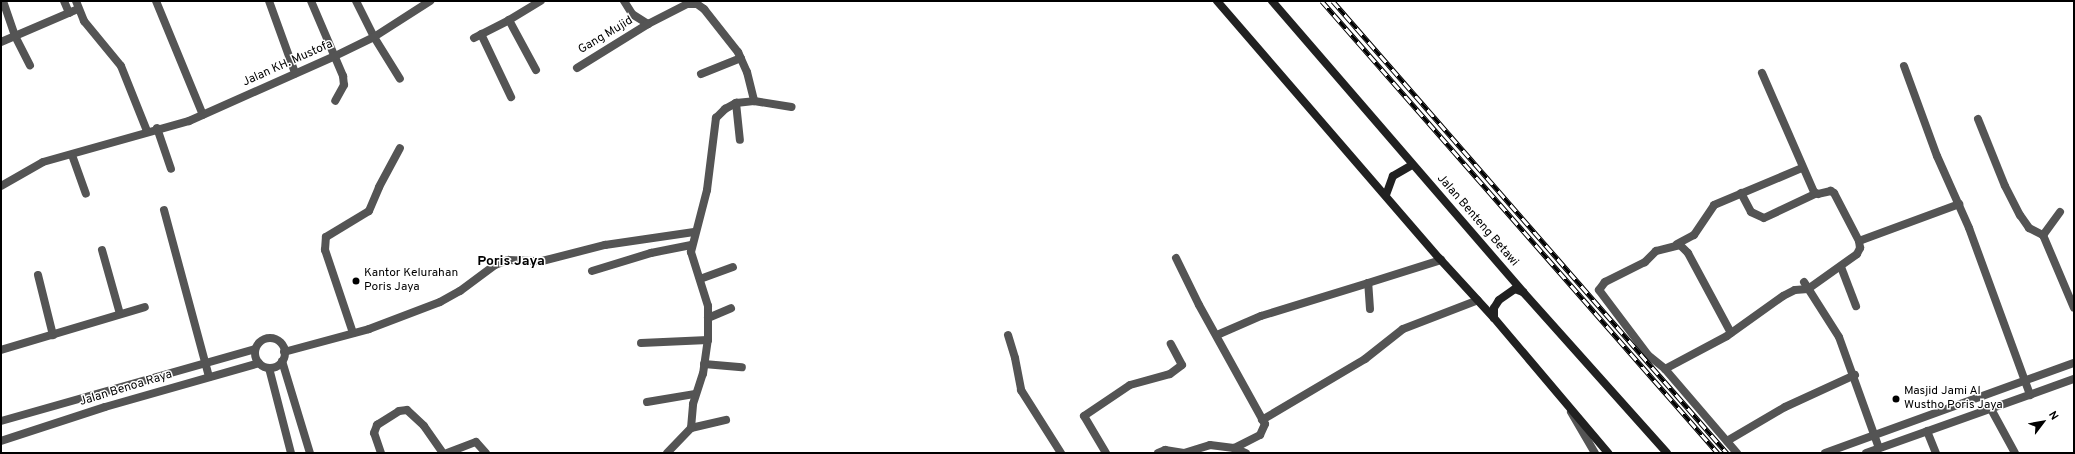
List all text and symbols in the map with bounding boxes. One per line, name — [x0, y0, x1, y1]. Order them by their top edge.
street label: Gang Mujid — [576, 14, 636, 58]
street label: Jalan KH. Mustofa — [241, 38, 335, 90]
street label: Jalan Benteng Betawi — [1433, 172, 1521, 270]
district label: Poris Jaya — [477, 254, 545, 270]
place label: Kantor Kelurahan Poris Jaya — [364, 267, 458, 295]
marker: Kantor Kelurahan Poris Jaya — [351, 276, 361, 286]
street label: Jalan Benoa Raya — [78, 368, 174, 410]
place label: Masjid Jami Al Wustho Poris Jaya — [1904, 385, 2003, 413]
marker: Masjid Jami Al Wustho Poris Jaya — [1891, 394, 1901, 404]
north arrow — [2023, 402, 2063, 442]
text: N — [2045, 409, 2061, 423]

